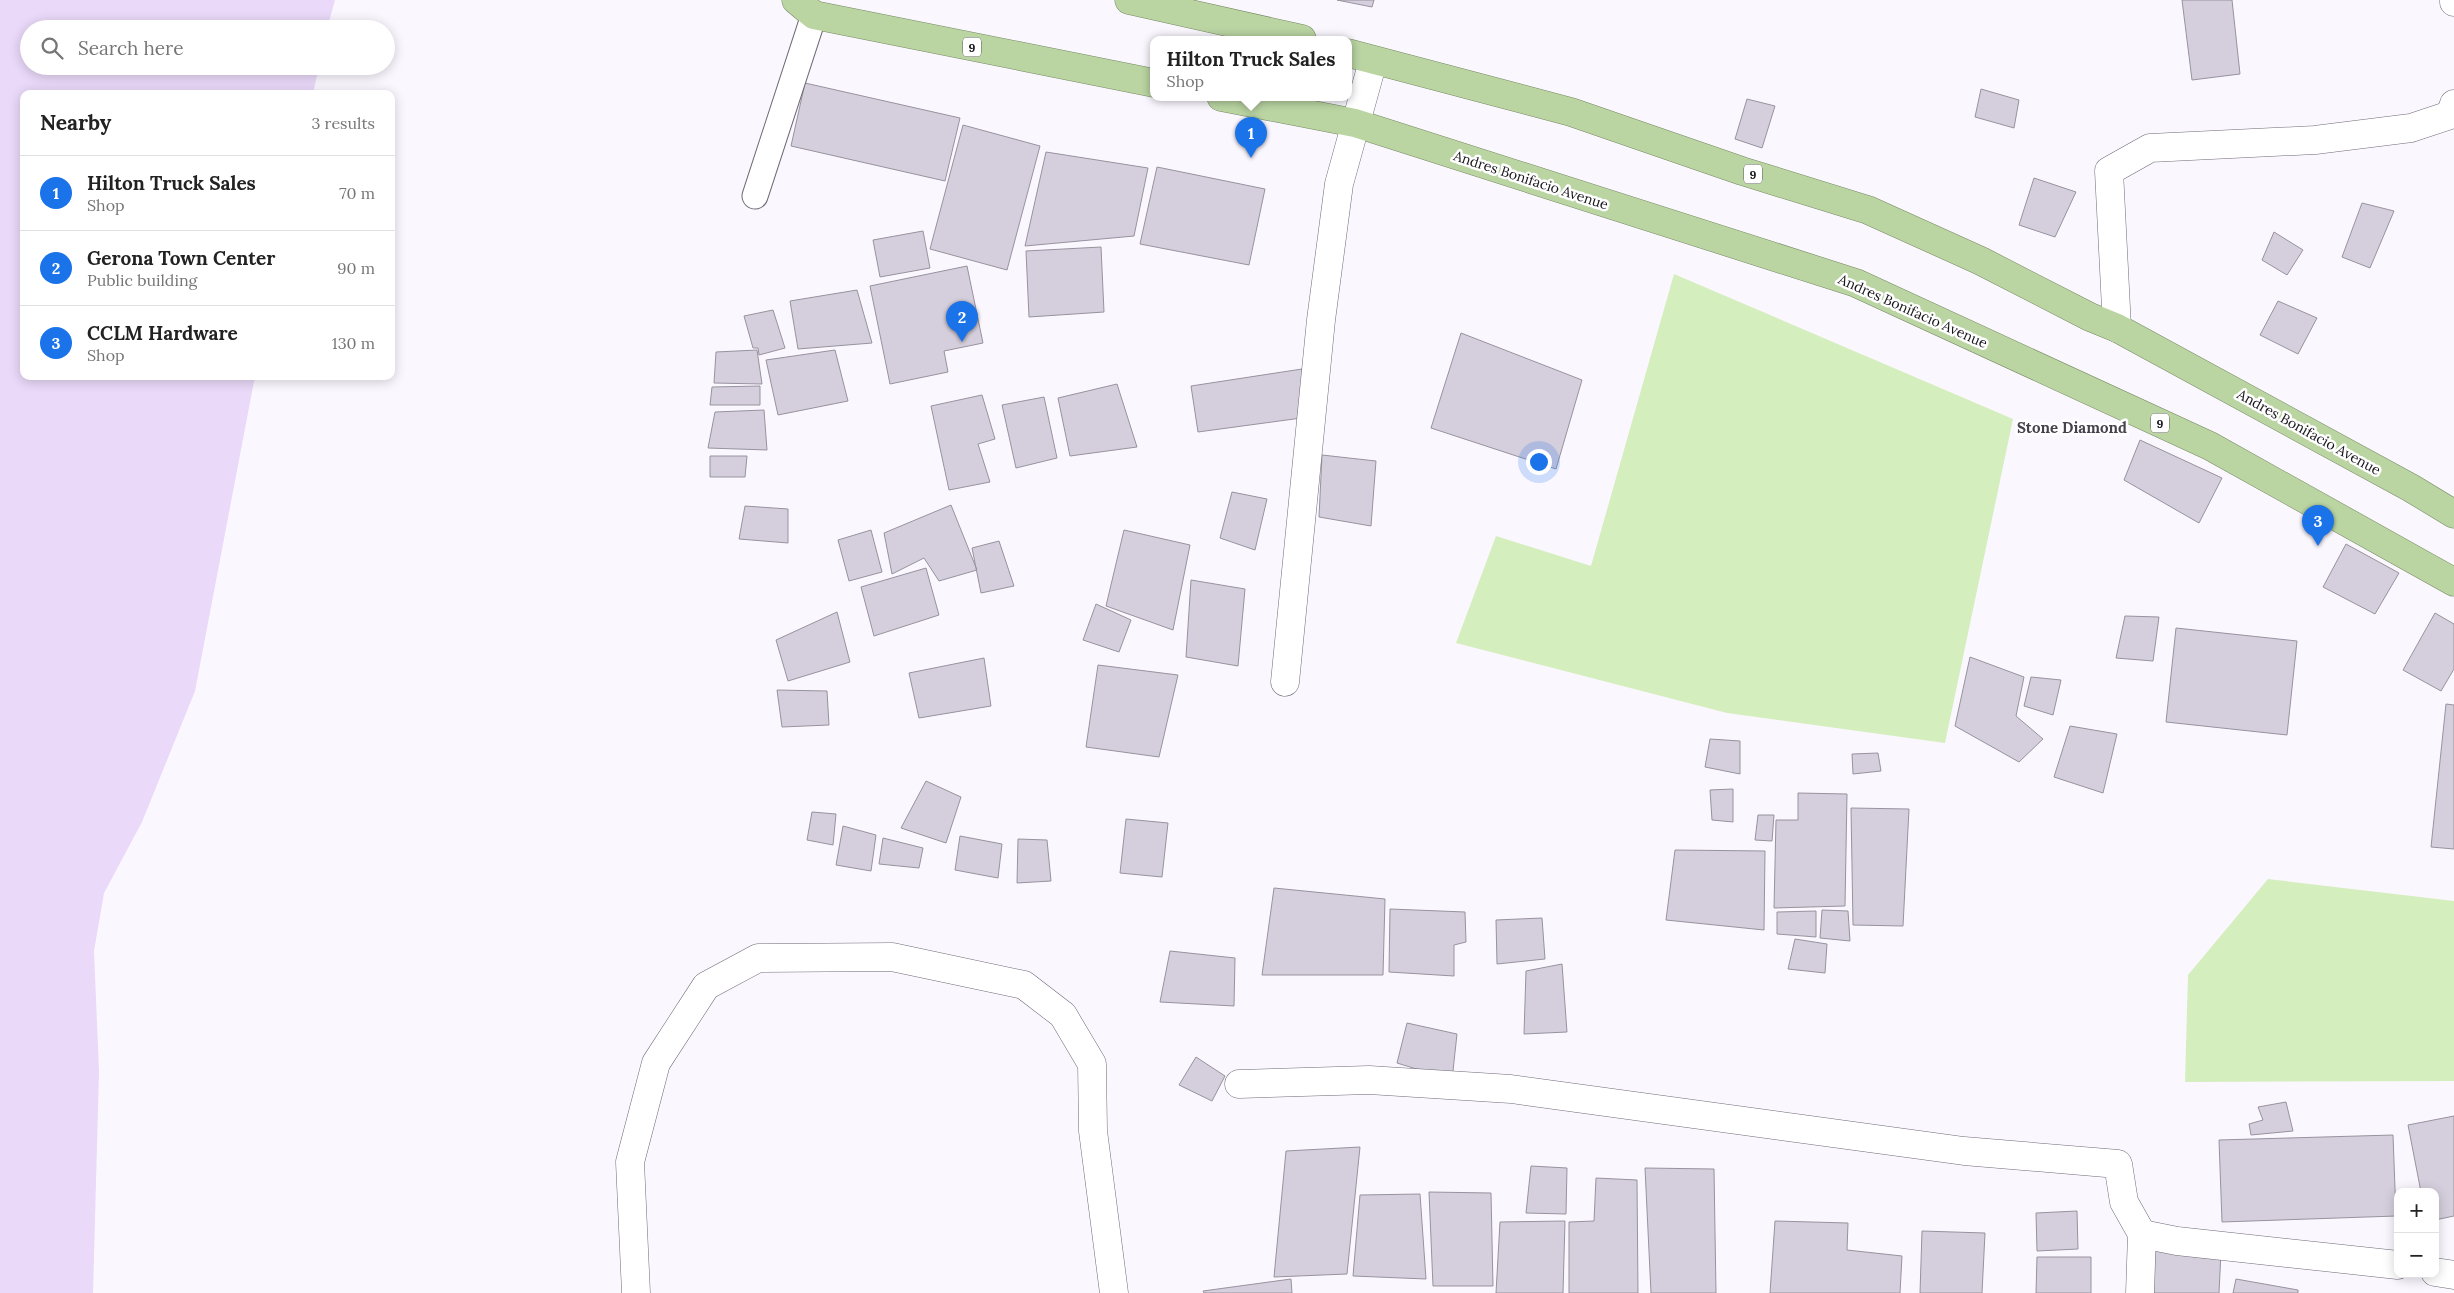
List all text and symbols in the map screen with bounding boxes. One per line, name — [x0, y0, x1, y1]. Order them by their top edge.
search box — [20, 20, 395, 75]
icon: search — [38, 34, 66, 62]
text: Search here — [78, 36, 184, 60]
popup — [1150, 36, 1352, 101]
road number: 9 — [963, 38, 981, 56]
text: Hilton Truck Sales — [1167, 47, 1335, 71]
text: Shop — [1167, 71, 1204, 91]
text: Nearby — [40, 109, 111, 136]
text: 3 results — [311, 113, 375, 133]
pin: 1 — [1235, 117, 1267, 158]
street label: Andres Bonifacio Avenue — [1451, 146, 1611, 214]
road number: 9 — [1744, 164, 1762, 183]
text: Hilton Truck Sales — [87, 171, 256, 195]
text: 1 — [53, 183, 59, 203]
text: 70 m — [339, 183, 375, 203]
text: Shop — [87, 195, 125, 215]
text: Gerona Town Center — [87, 246, 275, 270]
text: 2 — [52, 258, 60, 278]
text: 90 m — [337, 258, 375, 278]
text: Public building — [87, 270, 197, 290]
street label: Andres Bonifacio Avenue — [1835, 270, 1991, 352]
pin: 2 — [946, 301, 978, 342]
text: CCLM Hardware — [87, 321, 238, 345]
text: 3 — [52, 333, 60, 353]
text: 130 m — [332, 333, 375, 353]
text: Shop — [87, 345, 125, 365]
street label: Andres Bonifacio Avenue — [2233, 385, 2384, 479]
road number: 9 — [2151, 413, 2169, 432]
district label: Stone Diamond — [2017, 418, 2127, 437]
your location — [1526, 449, 1552, 475]
pin: 3 — [2302, 505, 2334, 546]
map controls — [2394, 1188, 2439, 1278]
button: + — [2394, 1188, 2439, 1233]
button: − — [2394, 1233, 2439, 1278]

